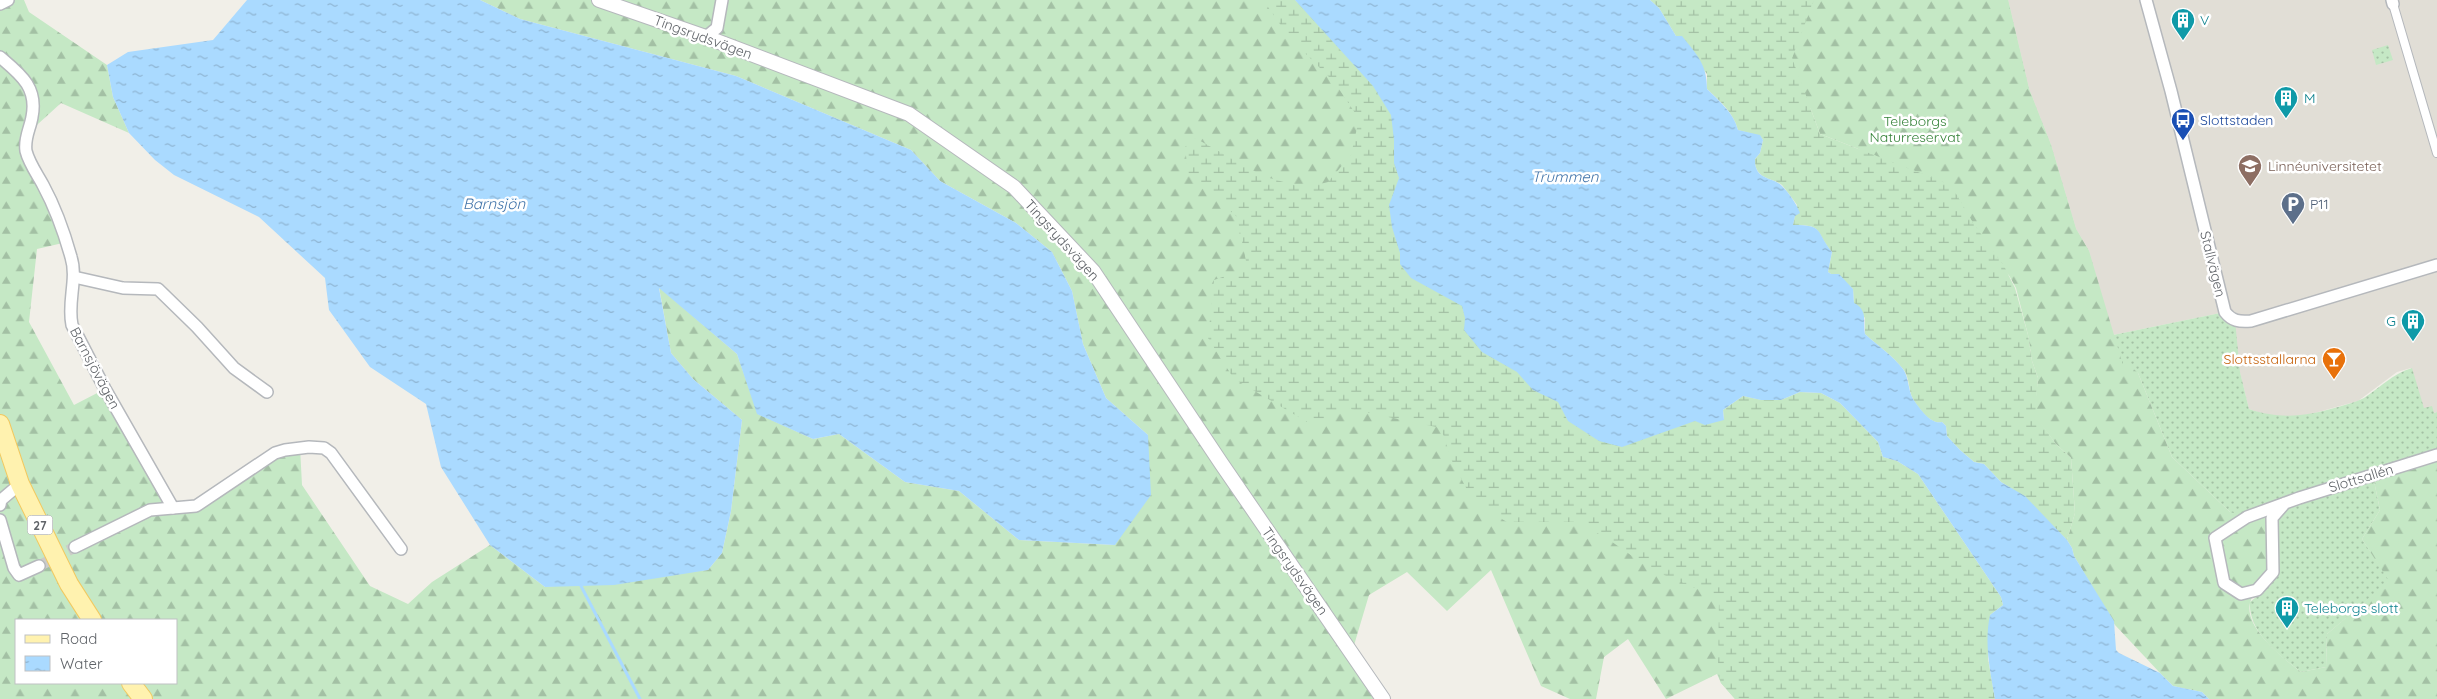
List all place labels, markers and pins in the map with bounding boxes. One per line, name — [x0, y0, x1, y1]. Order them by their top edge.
building icon: V — [2170, 7, 2196, 41]
place label: V — [2200, 11, 2209, 29]
building icon: M — [2273, 85, 2299, 119]
place label: M — [2304, 89, 2316, 107]
bus stop icon: Slottstaden — [2170, 107, 2196, 141]
place label: Slottstaden — [2200, 111, 2273, 129]
school or university icon: Linnéuniversitetet — [2237, 153, 2263, 187]
place label: Linnéuniversitetet — [2268, 157, 2382, 175]
parking icon: P11 — [2280, 191, 2306, 225]
place label: P11 — [2310, 195, 2329, 213]
building icon: G — [2400, 308, 2426, 342]
place label: G — [2386, 312, 2396, 330]
bar icon: Slottsstallarna — [2321, 346, 2347, 380]
place label: Slottsstallarna — [2224, 350, 2316, 368]
building icon: Teleborgs slott — [2274, 595, 2300, 629]
place label: Teleborgs slott — [2304, 599, 2399, 617]

